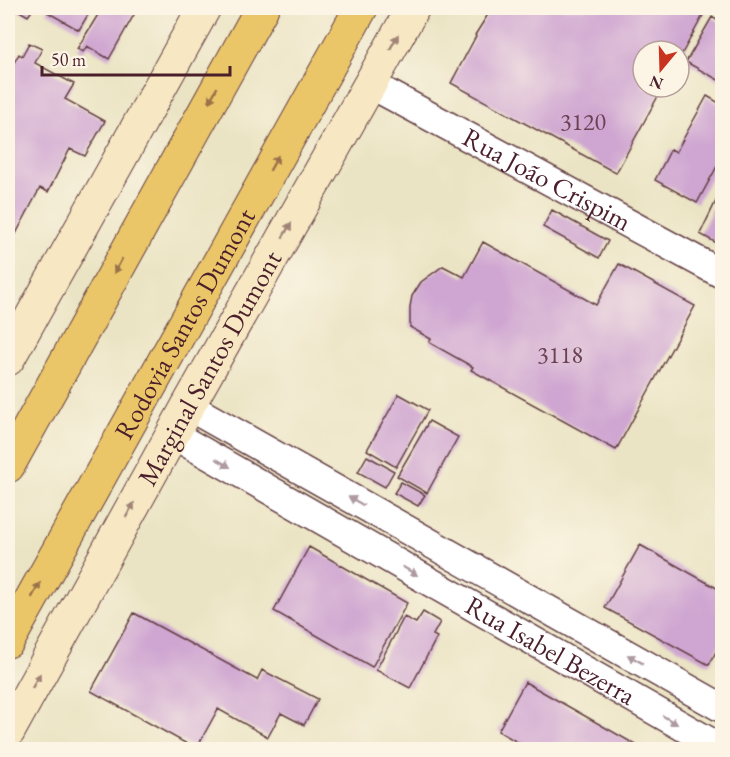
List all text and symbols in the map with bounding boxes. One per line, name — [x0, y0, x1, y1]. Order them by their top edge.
one-way arrow — [389, 34, 399, 51]
scale bar — [42, 39, 230, 77]
north arrow — [631, 39, 691, 99]
text: 50 m — [51, 48, 86, 71]
text: N — [647, 71, 666, 95]
one-way arrow — [208, 87, 218, 104]
house number: 3120 — [560, 106, 606, 137]
street label: Rua João Crispim — [457, 119, 637, 239]
one-way arrow — [269, 155, 279, 172]
street label: Rodovia Santos Dumont — [106, 202, 263, 445]
one-way arrow — [282, 222, 292, 239]
street label: Marginal Santos Dumont — [129, 244, 290, 492]
one-way arrow — [113, 258, 123, 275]
house number: 3118 — [537, 339, 583, 370]
one-way arrow — [214, 458, 231, 468]
one-way arrow — [347, 496, 364, 506]
one-way arrow — [125, 501, 135, 518]
one-way arrow — [402, 566, 419, 576]
one-way arrow — [31, 582, 41, 599]
street label: Rua Isabel Bezerra — [459, 588, 642, 713]
one-way arrow — [627, 653, 643, 664]
one-way arrow — [31, 672, 41, 689]
one-way arrow — [662, 715, 679, 725]

